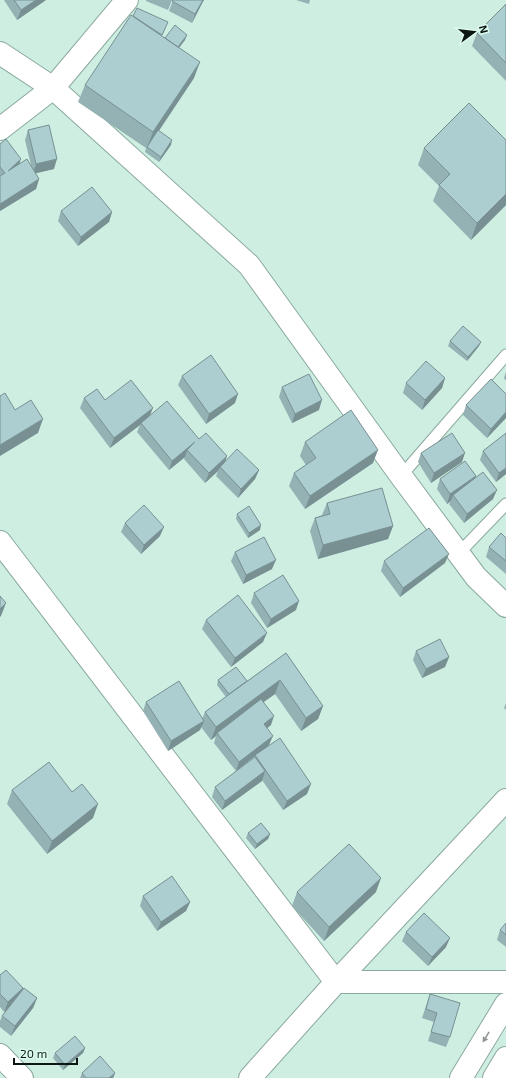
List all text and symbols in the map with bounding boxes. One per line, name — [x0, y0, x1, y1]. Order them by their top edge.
north arrow — [454, 12, 494, 52]
text: N — [477, 24, 491, 35]
one-way arrow — [482, 1032, 490, 1042]
scale bar — [14, 1040, 77, 1066]
text: 20 m — [20, 1046, 47, 1060]

